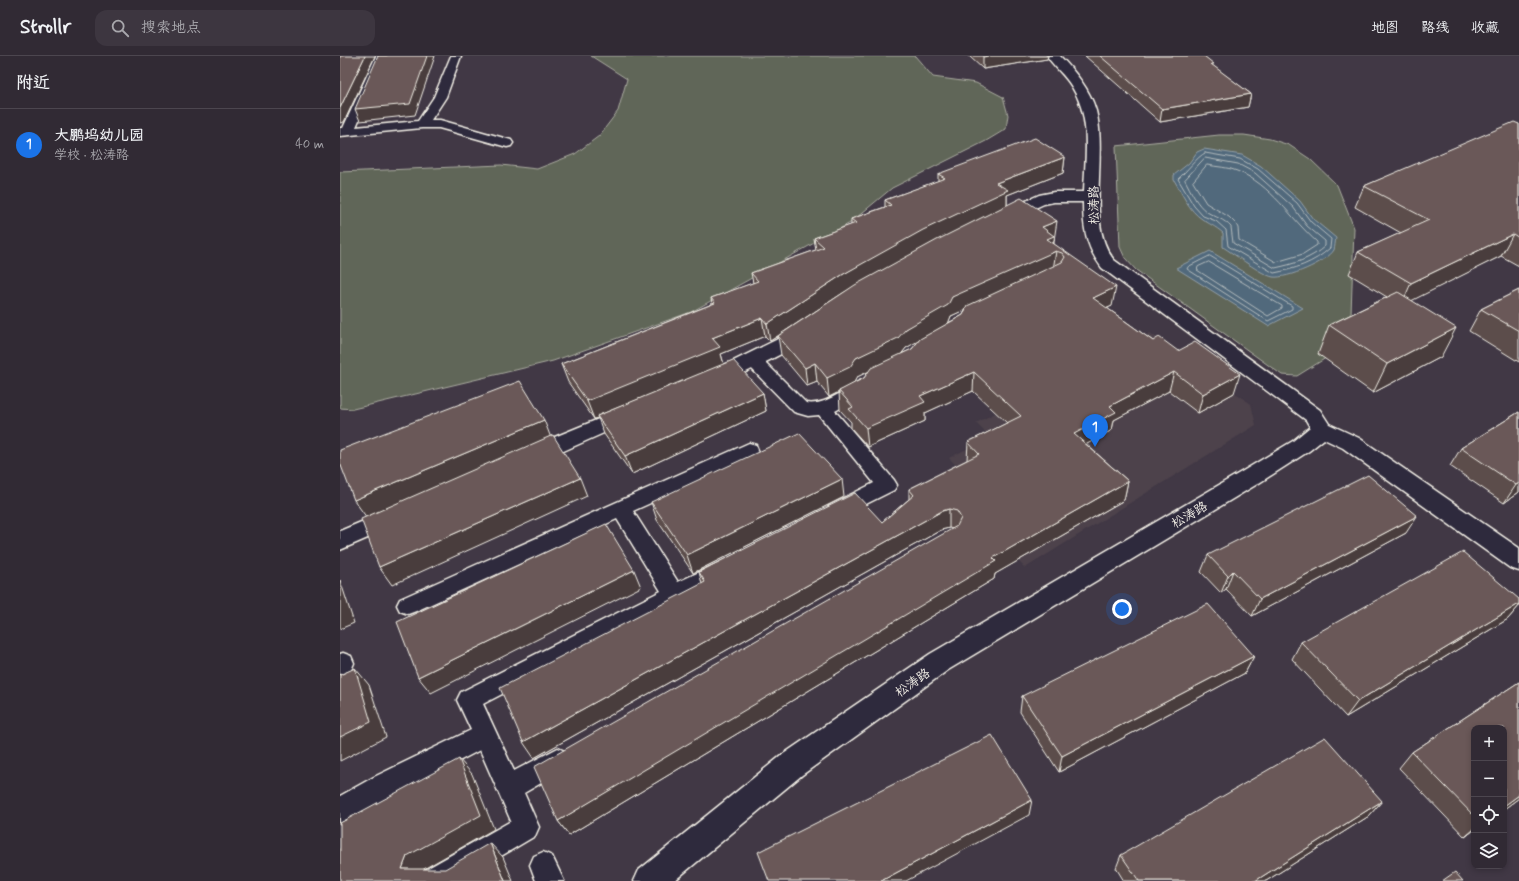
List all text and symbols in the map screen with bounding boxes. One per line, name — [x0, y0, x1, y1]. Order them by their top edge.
search box — [95, 10, 375, 46]
text: Strollr — [20, 15, 71, 40]
icon: search — [109, 17, 131, 39]
text: 搜索地点 — [141, 18, 201, 38]
text: 地图 — [1371, 19, 1399, 37]
text: 路线 — [1421, 19, 1449, 37]
text: 收藏 — [1471, 19, 1499, 37]
text: 附近 — [16, 72, 50, 94]
text: 大鹏坞幼儿园 — [54, 126, 144, 146]
text: 1 — [26, 136, 32, 153]
text: 40 m — [295, 136, 324, 153]
text: 学校 · 松涛路 — [54, 147, 129, 164]
street label: 松涛路 — [1086, 185, 1103, 225]
pin: 1 — [1082, 414, 1108, 447]
street label: 松涛路 — [1169, 498, 1211, 533]
your location — [1112, 599, 1132, 619]
street label: 松涛路 — [892, 665, 934, 701]
map controls — [1471, 725, 1507, 869]
button: + — [1471, 725, 1507, 761]
button: − — [1471, 761, 1507, 797]
button: locate — [1471, 797, 1507, 833]
button: layers — [1471, 833, 1507, 869]

